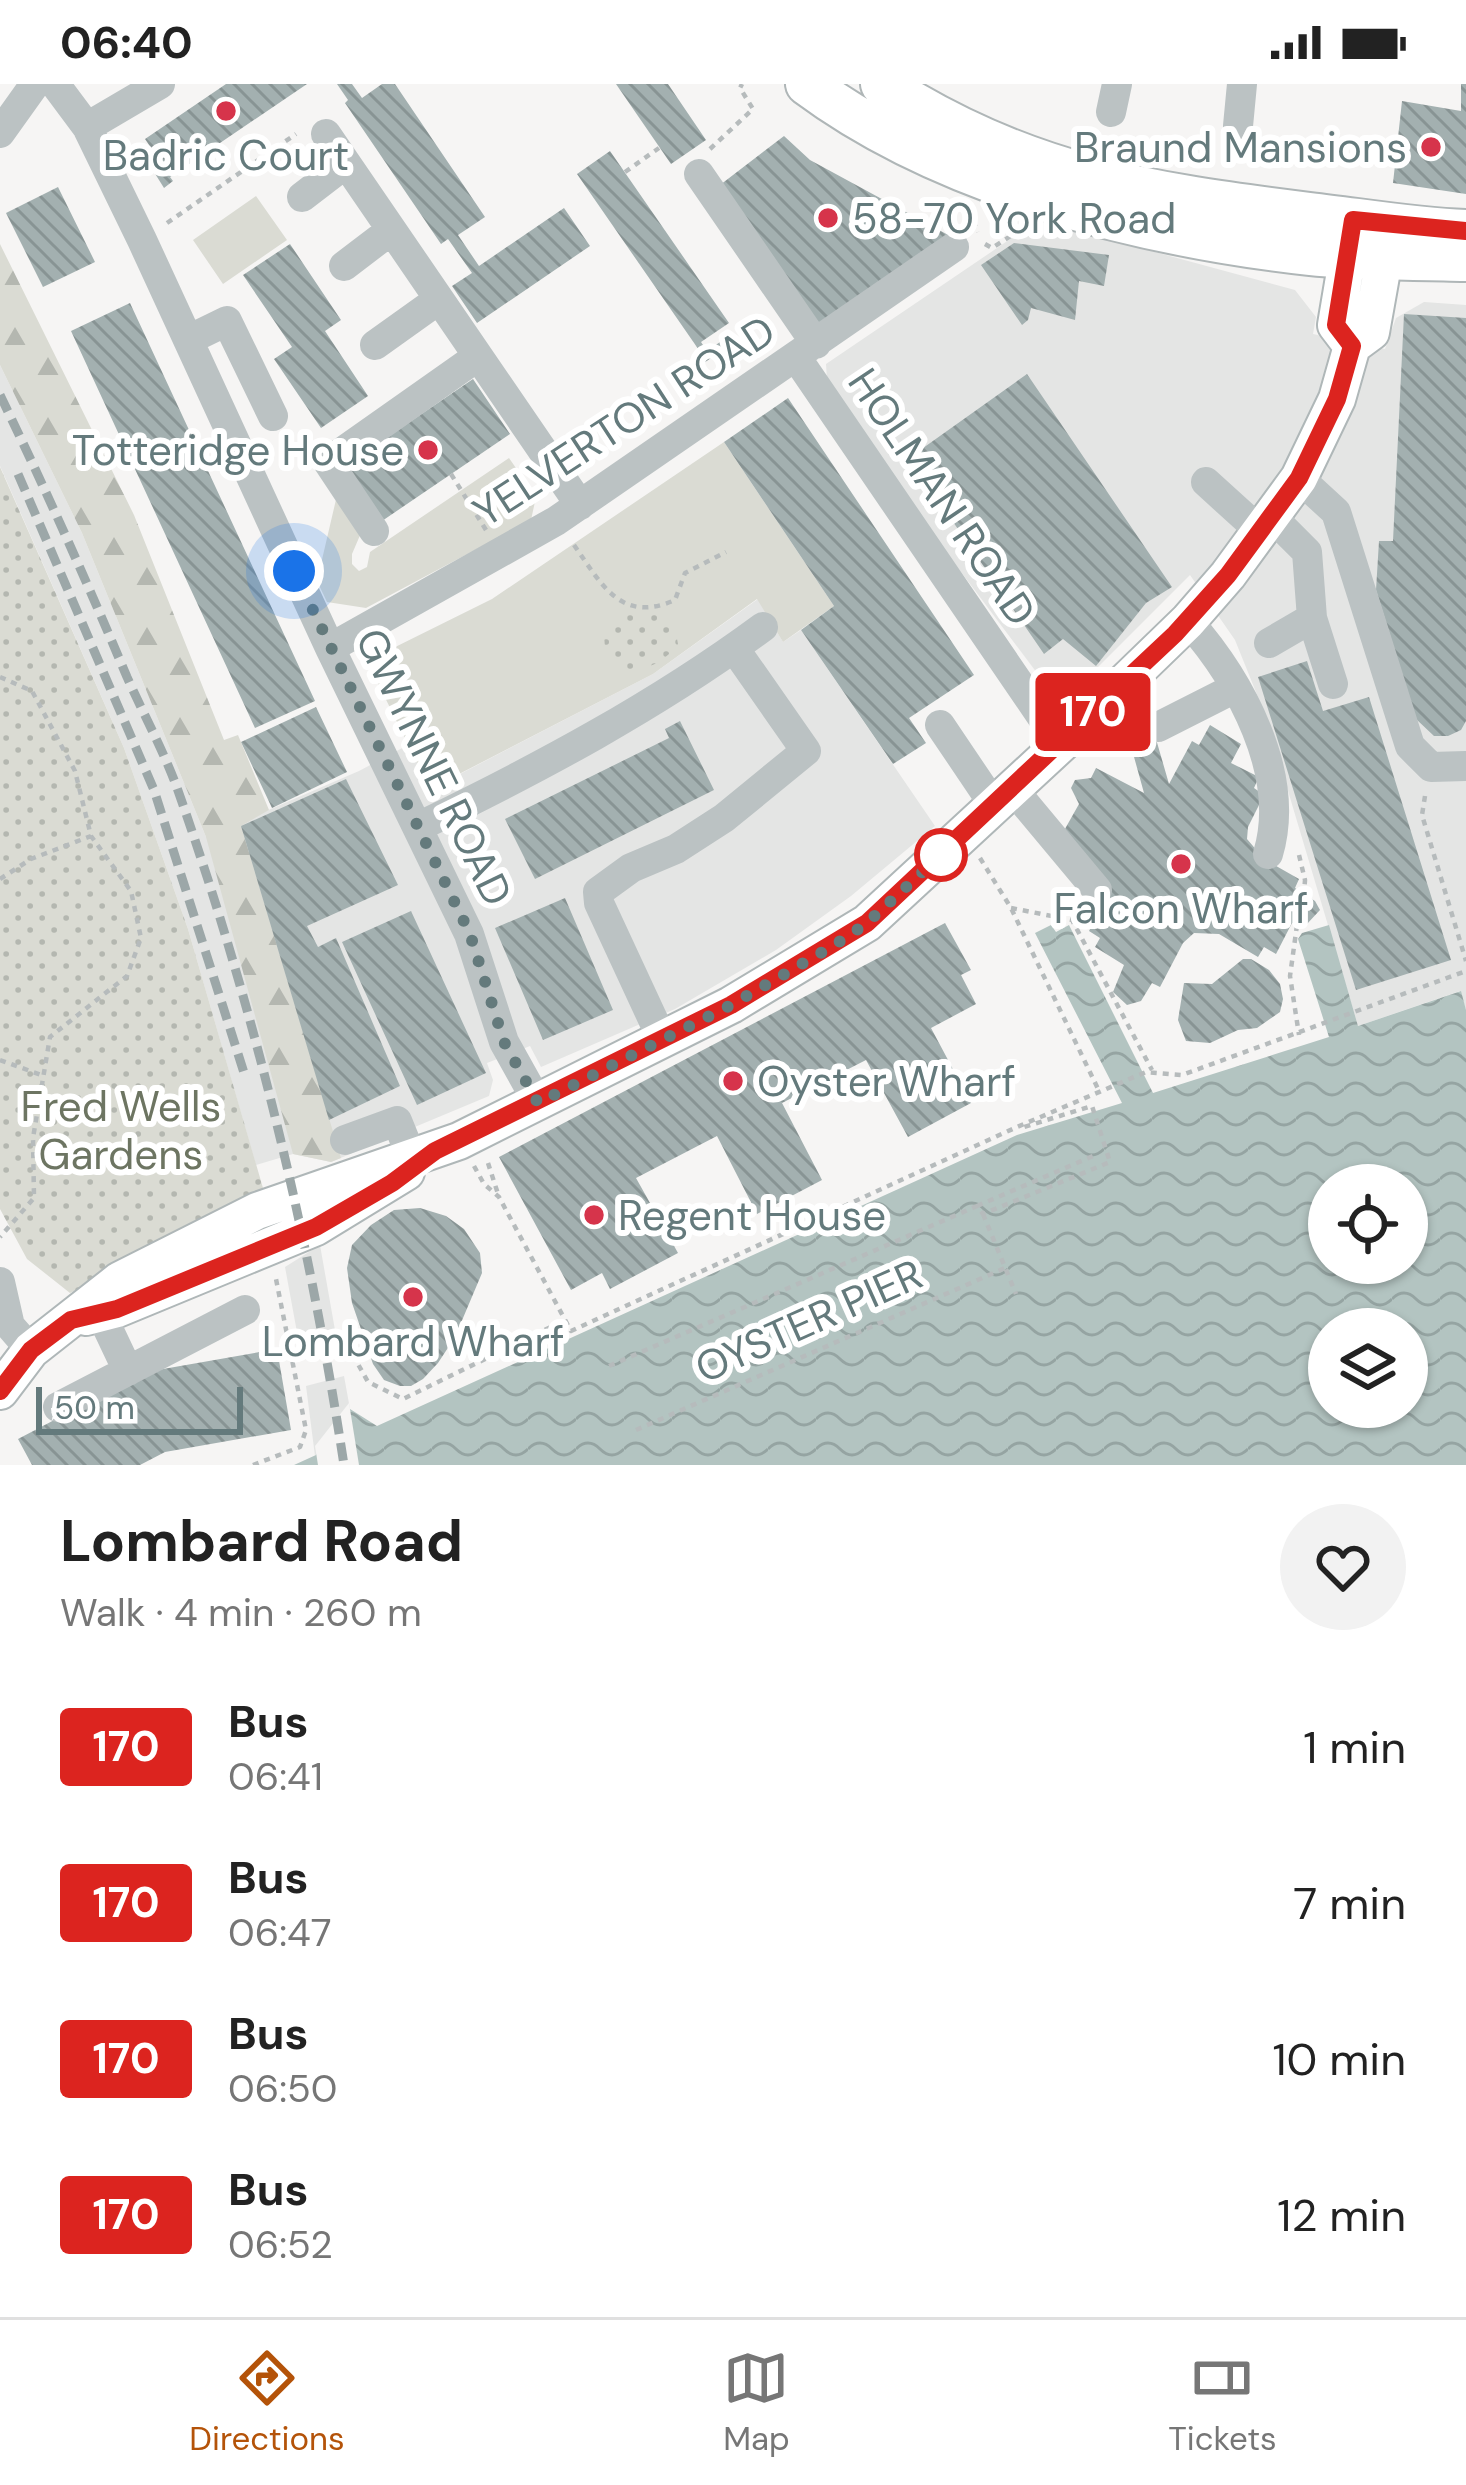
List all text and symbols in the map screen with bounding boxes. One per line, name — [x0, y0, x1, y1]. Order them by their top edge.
text: 06:40 — [60, 13, 193, 72]
marker: Badric Court — [213, 98, 239, 124]
place label: Braund Mansions — [1074, 120, 1407, 175]
place label: Badric Court — [103, 128, 349, 183]
marker: Braund Mansions — [1418, 134, 1444, 160]
place label: 58-70 York Road — [852, 191, 1176, 246]
marker: 58-70 York Road — [815, 205, 841, 231]
street label: YELVERTON ROAD — [463, 303, 785, 539]
street label: HOLMAN ROAD — [836, 358, 1048, 636]
place label: Totteridge House — [72, 423, 404, 478]
marker: Totteridge House — [415, 437, 441, 463]
your location — [264, 541, 324, 601]
street label: GWYNNE ROAD — [343, 619, 525, 915]
line badge: 170 — [1024, 673, 1162, 751]
text: 170 — [1059, 684, 1127, 739]
unlabelled marker — [916, 830, 966, 880]
marker: Falcon Wharf — [1168, 851, 1194, 877]
place label: Falcon Wharf — [1054, 881, 1308, 936]
place label: Oyster Wharf — [757, 1054, 1016, 1109]
marker: Oyster Wharf — [720, 1068, 746, 1094]
park label: Fred Wells Gardens — [21, 1079, 221, 1182]
map controls — [1308, 1164, 1428, 1428]
button: locate — [1308, 1164, 1428, 1284]
place label: Regent House — [618, 1188, 886, 1243]
marker: Regent House — [581, 1202, 607, 1228]
street label: OYSTER PIER — [687, 1246, 931, 1396]
marker: Lombard Wharf — [400, 1284, 426, 1310]
button: layers — [1308, 1308, 1428, 1428]
place label: Lombard Wharf — [262, 1314, 564, 1369]
scale bar — [36, 1381, 243, 1434]
text: 50 m — [54, 1386, 135, 1429]
text: Lombard Road — [60, 1504, 463, 1579]
button: heart — [1280, 1504, 1406, 1630]
text: Walk · 4 min · 260 m — [60, 1587, 422, 1638]
text: Bus — [228, 1692, 308, 1751]
text: 1 min — [1303, 1718, 1406, 1777]
text: 170 — [92, 1719, 160, 1774]
text: 06:41 — [228, 1751, 323, 1802]
text: Bus — [228, 1848, 308, 1907]
text: 7 min — [1293, 1874, 1406, 1933]
text: 170 — [92, 1875, 160, 1930]
text: 06:47 — [228, 1907, 332, 1958]
text: Bus — [228, 2004, 308, 2063]
text: 10 min — [1272, 2030, 1406, 2089]
text: 170 — [92, 2031, 160, 2086]
text: 06:50 — [228, 2063, 338, 2114]
text: Bus — [228, 2160, 308, 2219]
text: 12 min — [1277, 2186, 1406, 2245]
text: 170 — [92, 2187, 160, 2242]
text: 06:52 — [228, 2219, 333, 2270]
tab: Directions — [189, 2345, 345, 2460]
tab: Map — [723, 2345, 790, 2460]
tab: Tickets — [1168, 2345, 1277, 2460]

